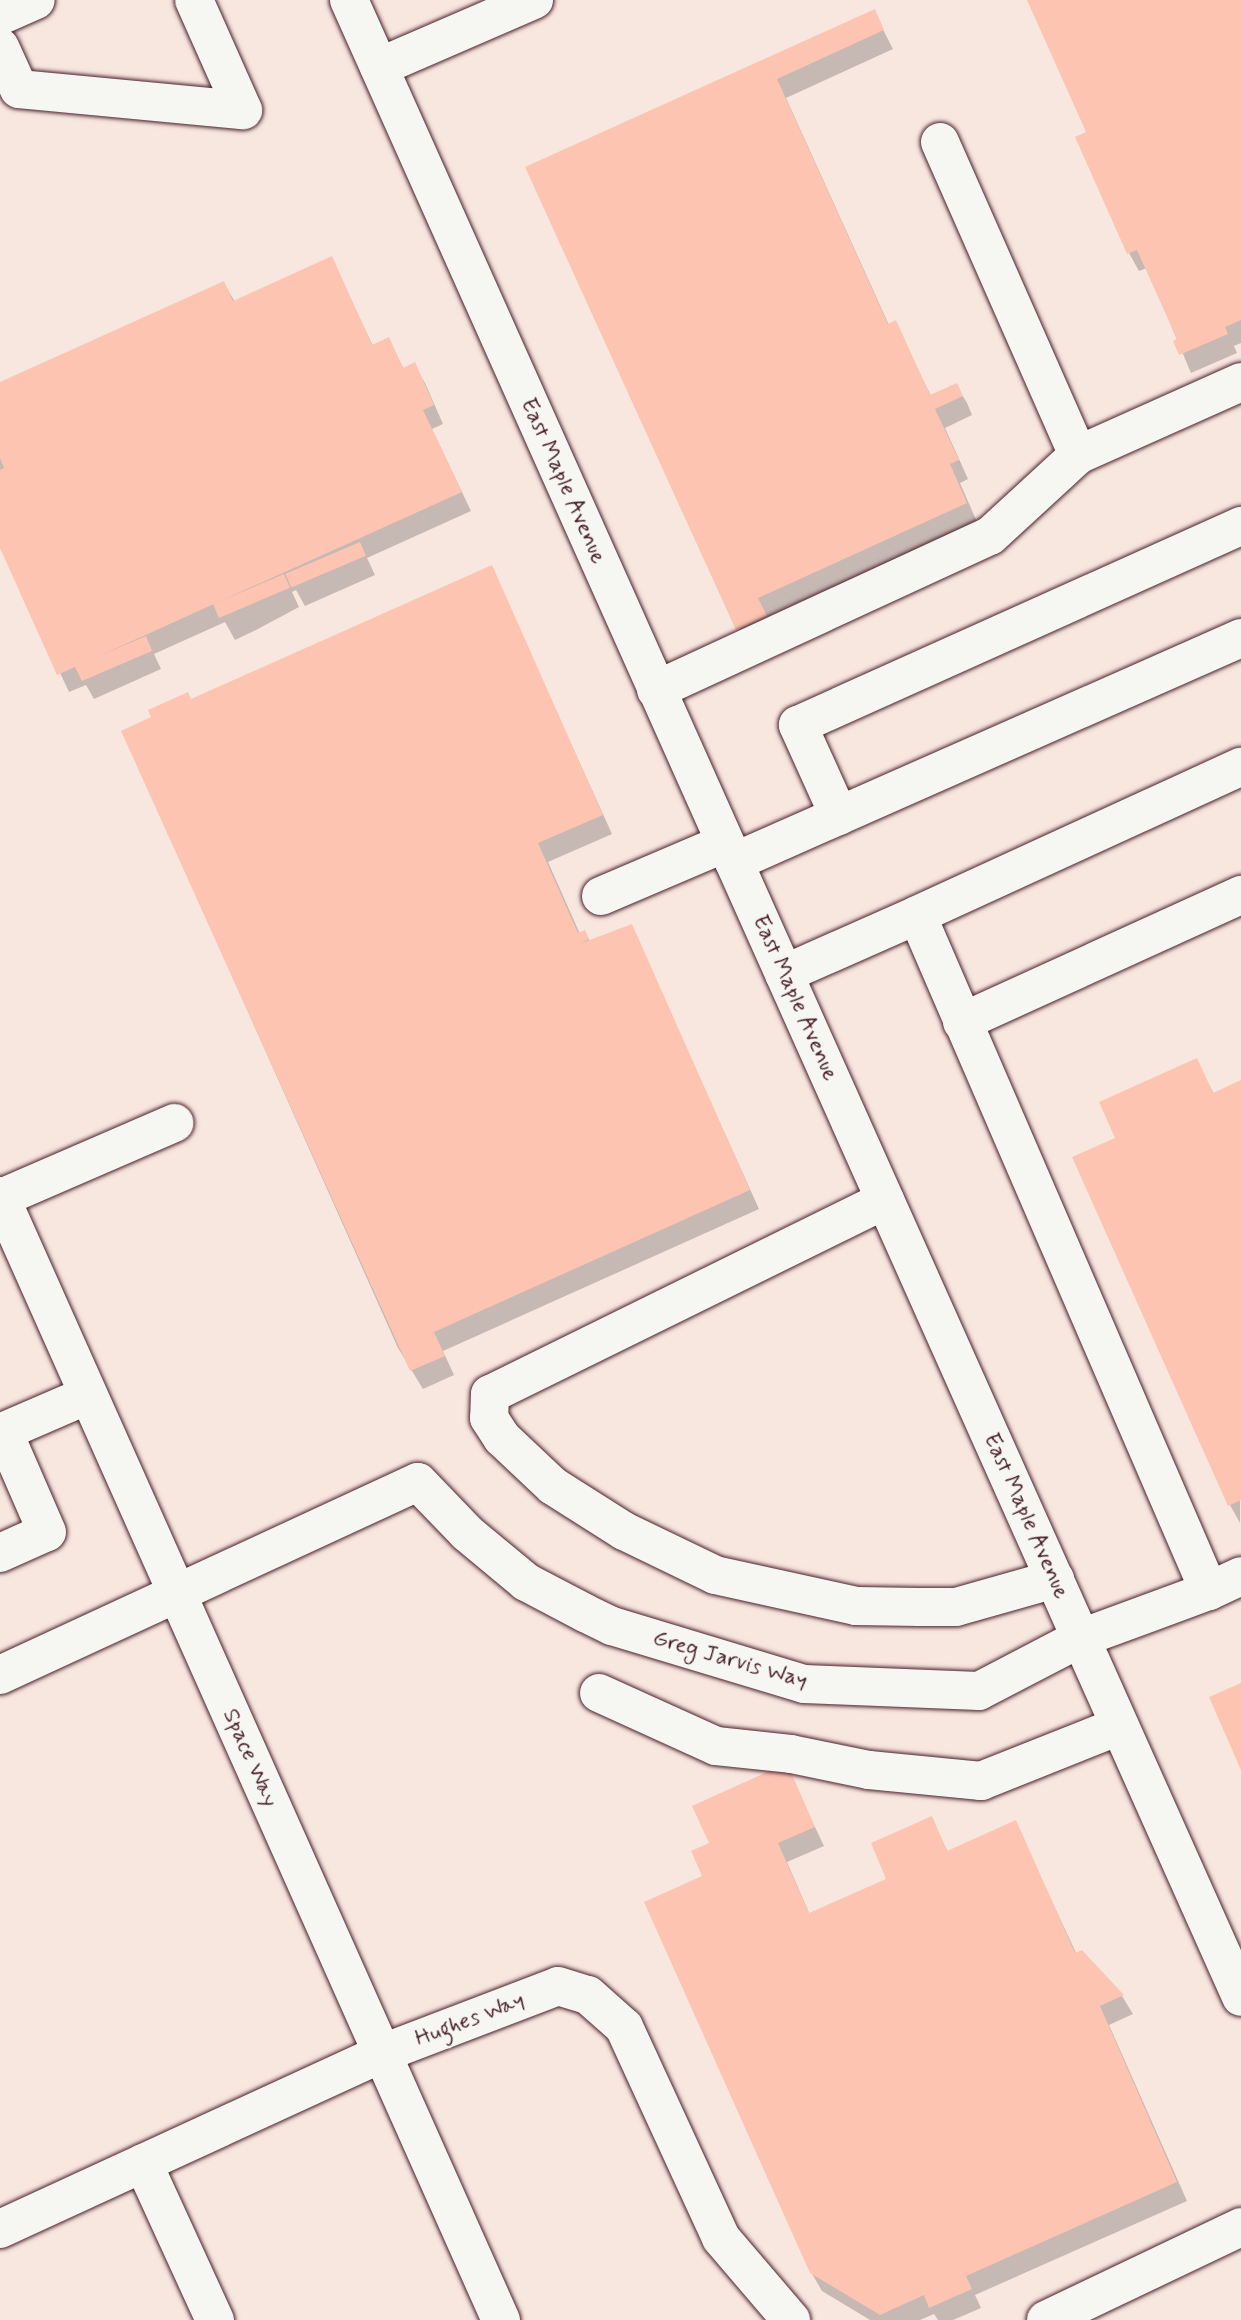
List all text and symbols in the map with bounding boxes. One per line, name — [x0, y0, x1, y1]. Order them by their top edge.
street label: East Maple Avenue — [513, 392, 613, 570]
street label: East Maple Avenue — [745, 909, 845, 1087]
street label: East Maple Avenue — [976, 1427, 1076, 1605]
street label: Greg Jarvis Way — [648, 1624, 812, 1696]
street label: Space Way — [216, 1705, 284, 1811]
street label: Hughes Way — [410, 1986, 530, 2054]

